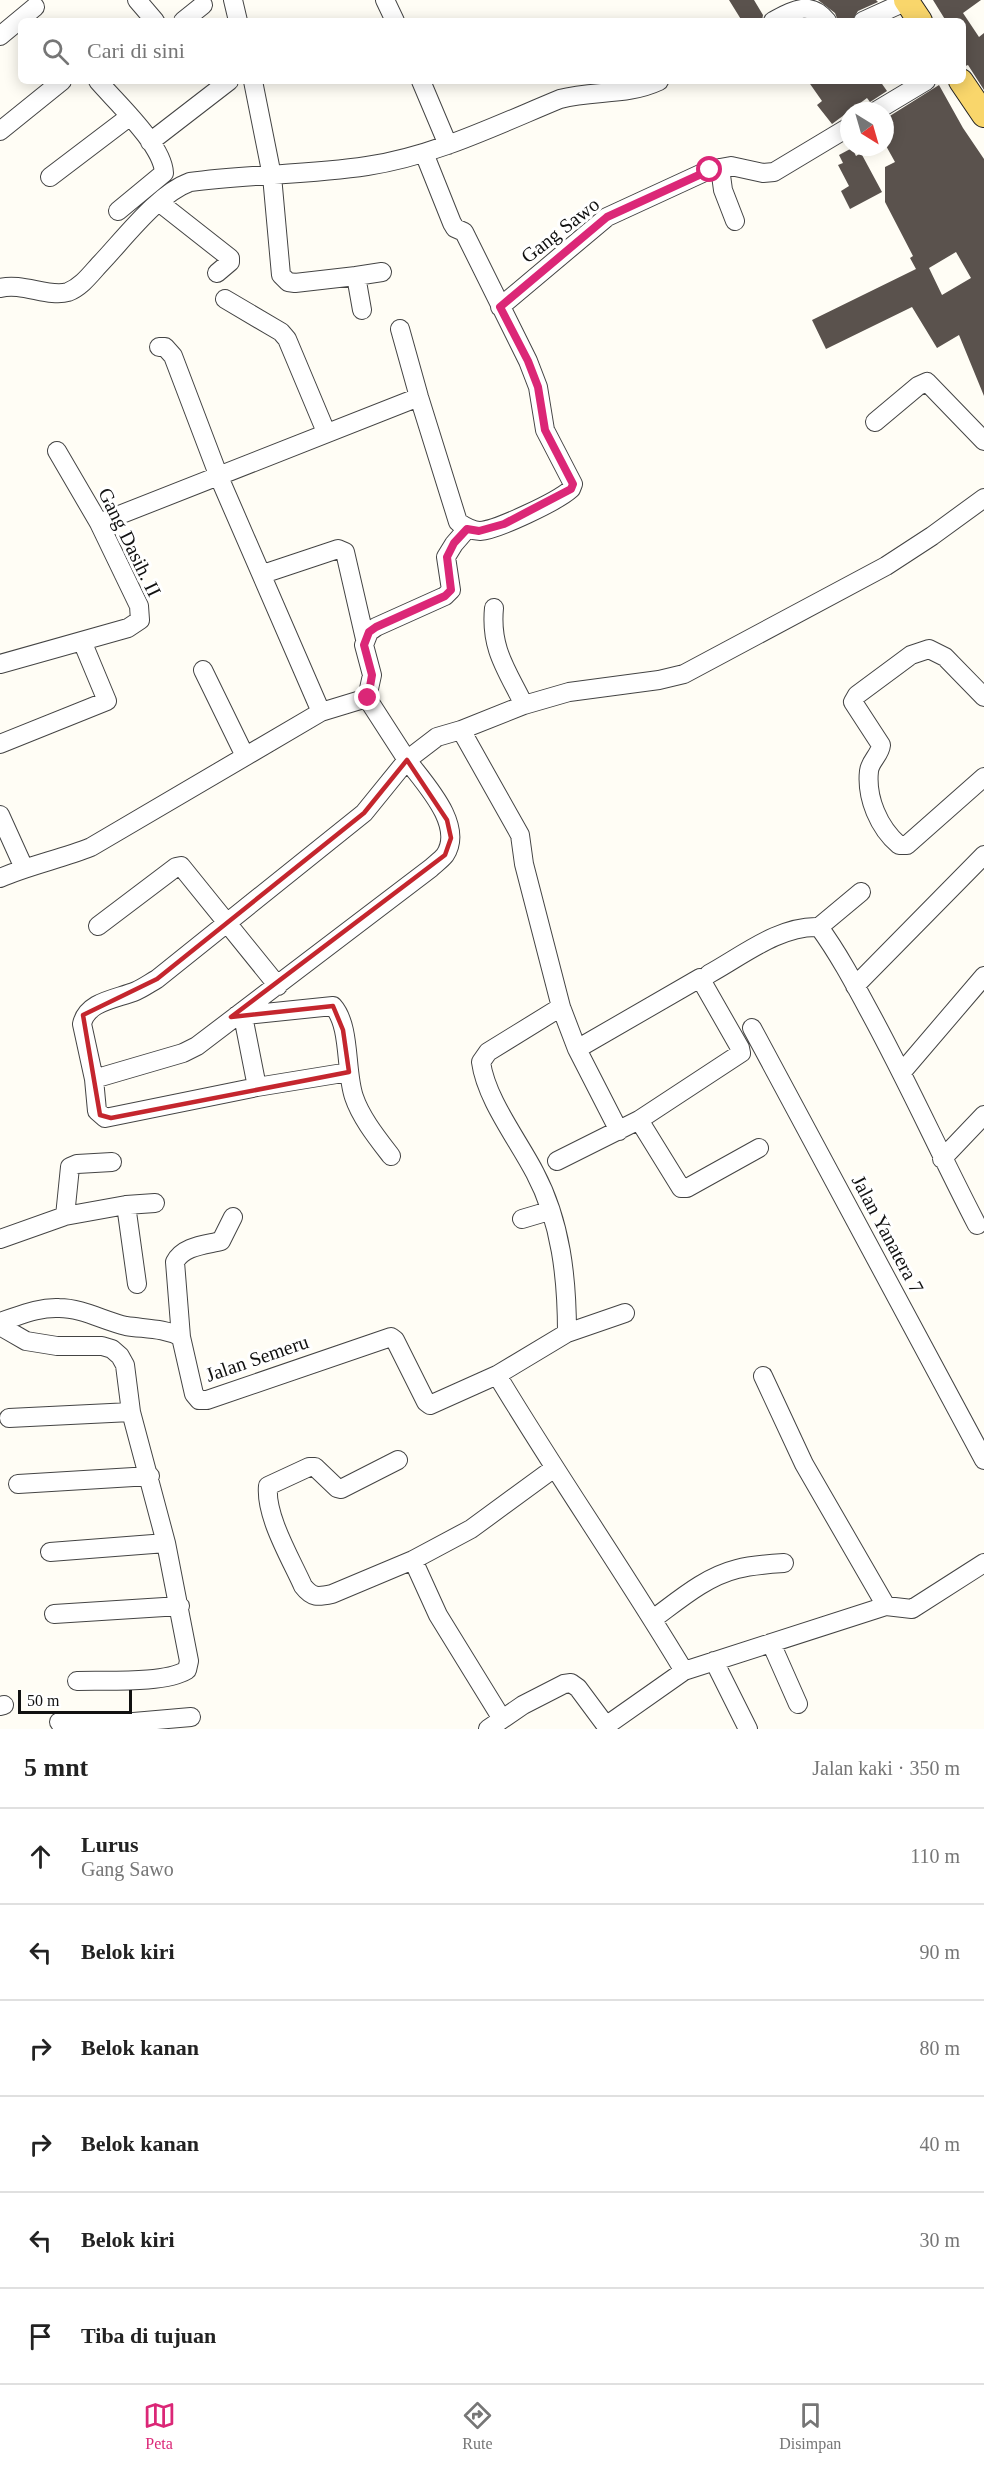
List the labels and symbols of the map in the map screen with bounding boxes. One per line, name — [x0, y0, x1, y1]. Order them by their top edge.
north arrow — [840, 102, 894, 156]
route start — [696, 156, 722, 182]
street label: Gang Sawo — [517, 193, 604, 268]
street label: Gang Dasih. II — [93, 484, 166, 600]
route end — [354, 684, 380, 710]
street label: Jalan Yanatera 7 — [848, 1171, 928, 1297]
street label: Jalan Semeru — [203, 1330, 311, 1386]
scale bar — [18, 1687, 132, 1714]

